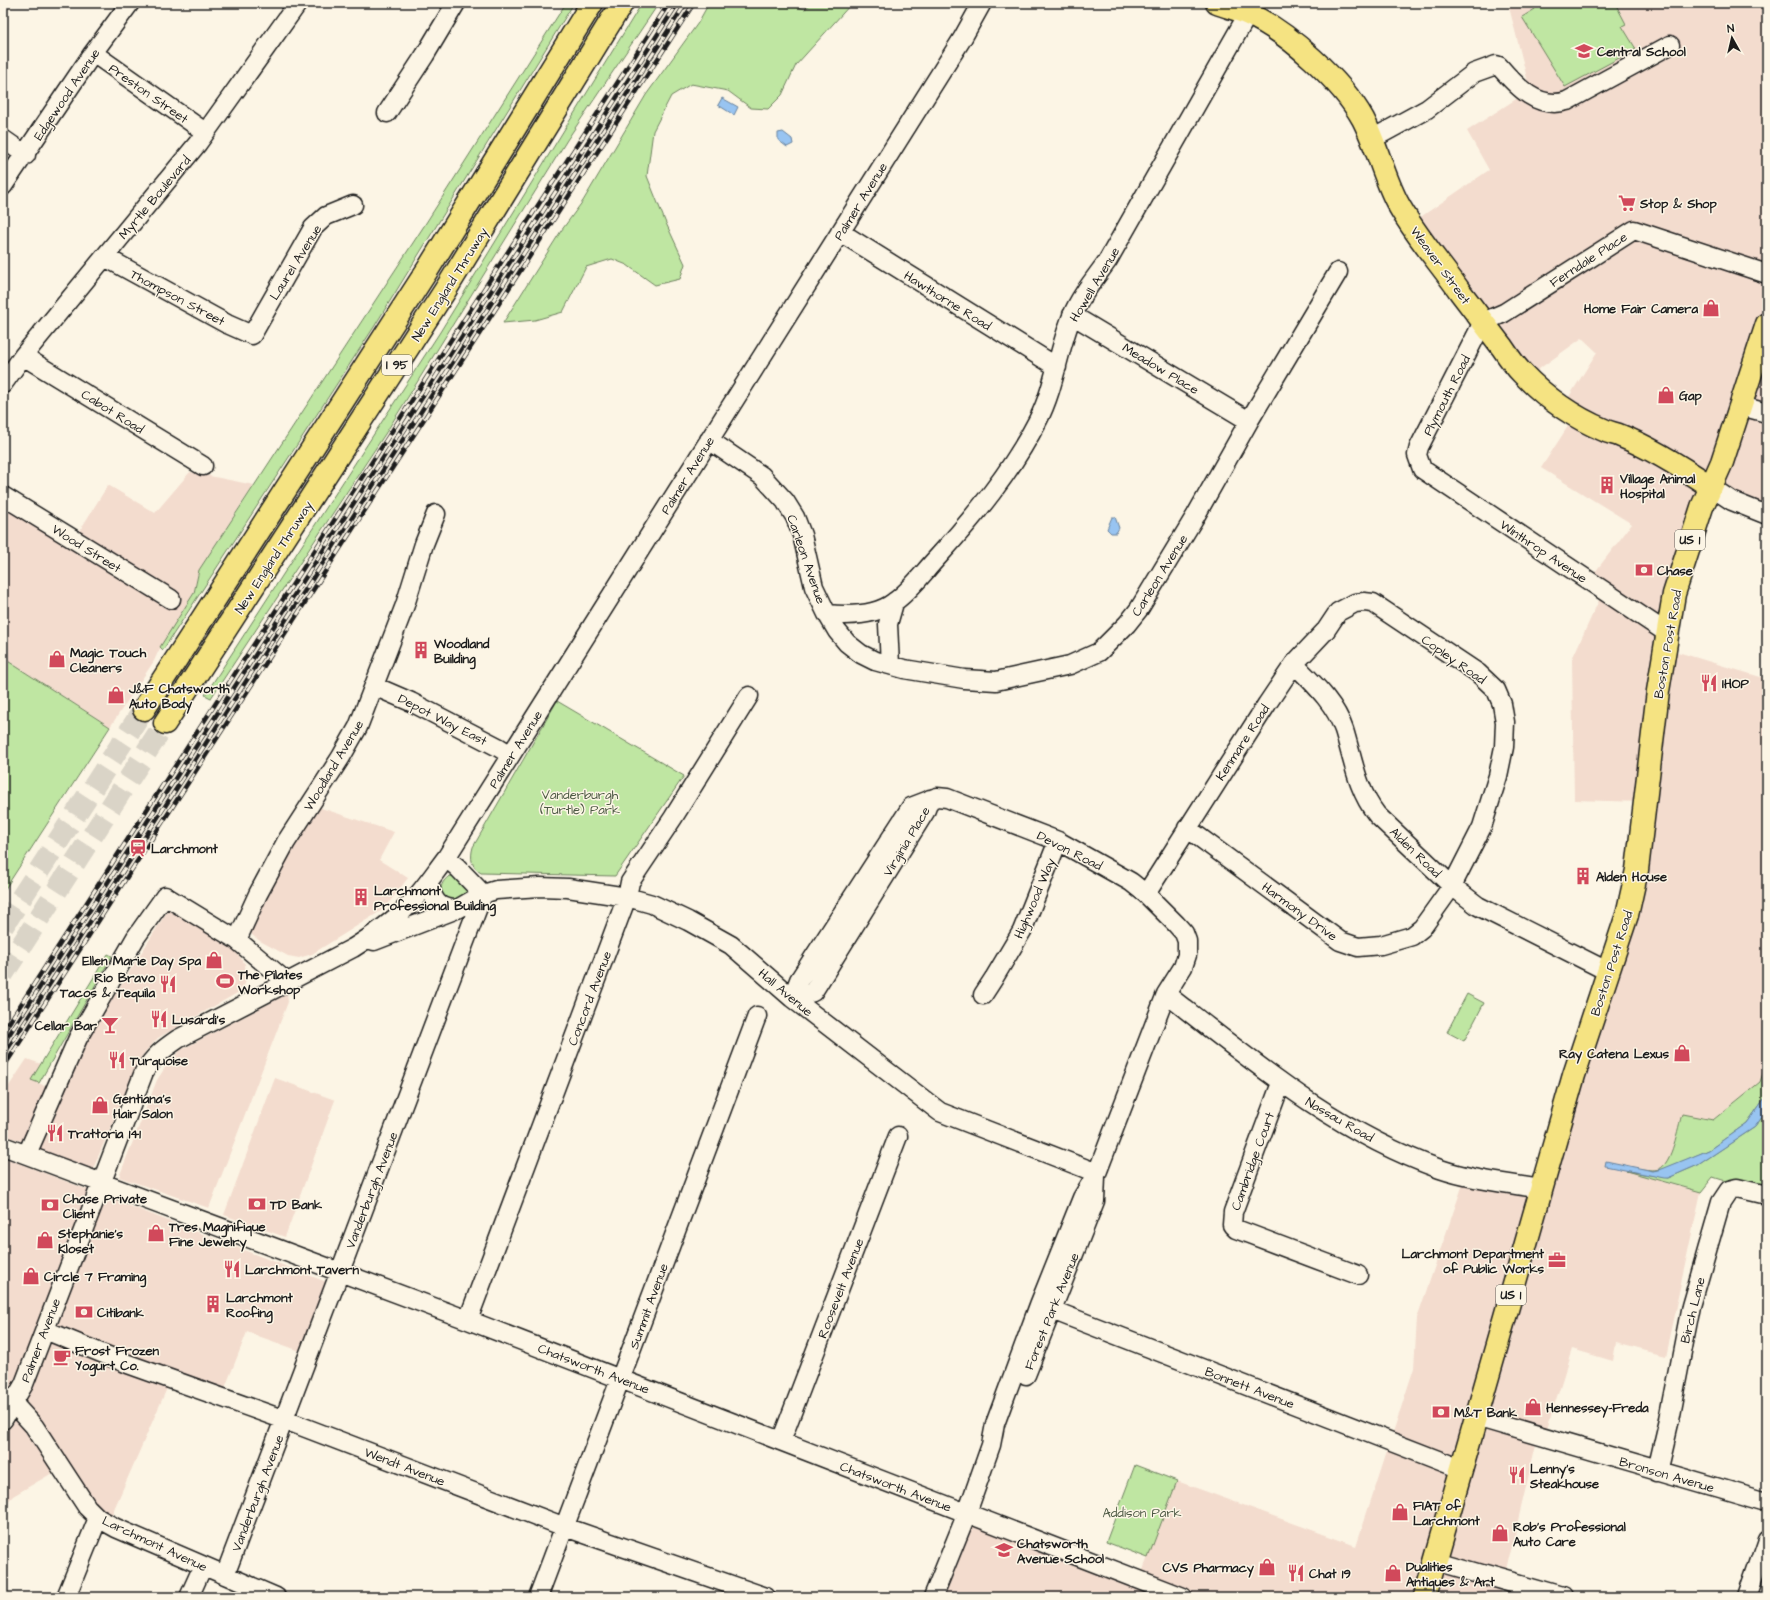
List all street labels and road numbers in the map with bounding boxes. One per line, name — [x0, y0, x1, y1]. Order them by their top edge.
street label: Edgewood Avenue — [29, 45, 105, 145]
street label: Preston Street — [105, 60, 192, 128]
street label: Myrtle Boulevard — [114, 152, 196, 244]
street label: Palmer Avenue — [830, 159, 892, 244]
street label: Laurel Avenue — [265, 221, 326, 304]
street label: Weaver Street — [1406, 223, 1475, 309]
street label: New England Thruway — [407, 224, 493, 346]
street label: Ferndale Place — [1546, 228, 1631, 292]
street label: Howell Avenue — [1065, 244, 1124, 325]
street label: Thompson Street — [127, 265, 229, 331]
street label: Hawthorne Road — [900, 267, 995, 335]
street label: Meadow Place — [1119, 339, 1202, 399]
street label: Plymouth Road — [1419, 352, 1476, 439]
road number: I 95 — [382, 355, 412, 375]
street label: Cabot Road — [78, 385, 148, 438]
street label: Palmer Avenue — [657, 433, 719, 518]
street label: New England Thruway — [231, 498, 318, 618]
street label: Carleon Avenue — [782, 512, 830, 606]
street label: Winthrop Avenue — [1496, 516, 1591, 588]
street label: Wood Street — [48, 520, 125, 578]
road number: US 1 — [1675, 530, 1705, 550]
street label: Carleon Avenue — [1127, 531, 1192, 620]
street label: Boston Post Road — [1650, 588, 1686, 700]
street label: Copley Road — [1417, 631, 1490, 690]
street label: Depot Way East — [394, 690, 491, 751]
street label: Kenmare Road — [1211, 701, 1274, 784]
street label: Palmer Avenue — [485, 707, 547, 792]
street label: Woodland Avenue — [300, 717, 368, 814]
street label: Virginia Place — [879, 803, 936, 880]
street label: Alden Road — [1385, 823, 1445, 882]
street label: Devon Road — [1034, 827, 1106, 875]
street label: Highwood Way — [1010, 855, 1061, 942]
street label: Harmony Drive — [1257, 878, 1341, 946]
street label: Boston Post Road — [1586, 908, 1638, 1018]
street label: Concord Avenue — [564, 949, 616, 1048]
street label: Hall Avenue — [754, 965, 816, 1021]
street label: Nassau Road — [1302, 1093, 1377, 1147]
street label: Cambridge Court — [1227, 1109, 1280, 1213]
street label: Vanderburgh Avenue — [341, 1129, 403, 1252]
street label: Roosevelt Avenue — [814, 1236, 868, 1341]
street label: Forest Park Avenue — [1020, 1250, 1084, 1373]
street label: Summit Avenue — [625, 1261, 673, 1352]
street label: Birch Lane — [1676, 1275, 1710, 1345]
road number: US 1 — [1496, 1285, 1526, 1305]
street label: Palmer Avenue — [17, 1296, 65, 1385]
street label: Chatsworth Avenue — [535, 1339, 652, 1399]
street label: Bonnett Avenue — [1202, 1363, 1297, 1413]
street label: Vanderburgh Avenue — [227, 1432, 289, 1555]
street label: Wendt Avenue — [362, 1443, 448, 1491]
street label: Bronson Avenue — [1617, 1453, 1716, 1497]
street label: Chatsworth Avenue — [837, 1457, 954, 1517]
street label: Larchmont Avenue — [99, 1512, 210, 1576]

